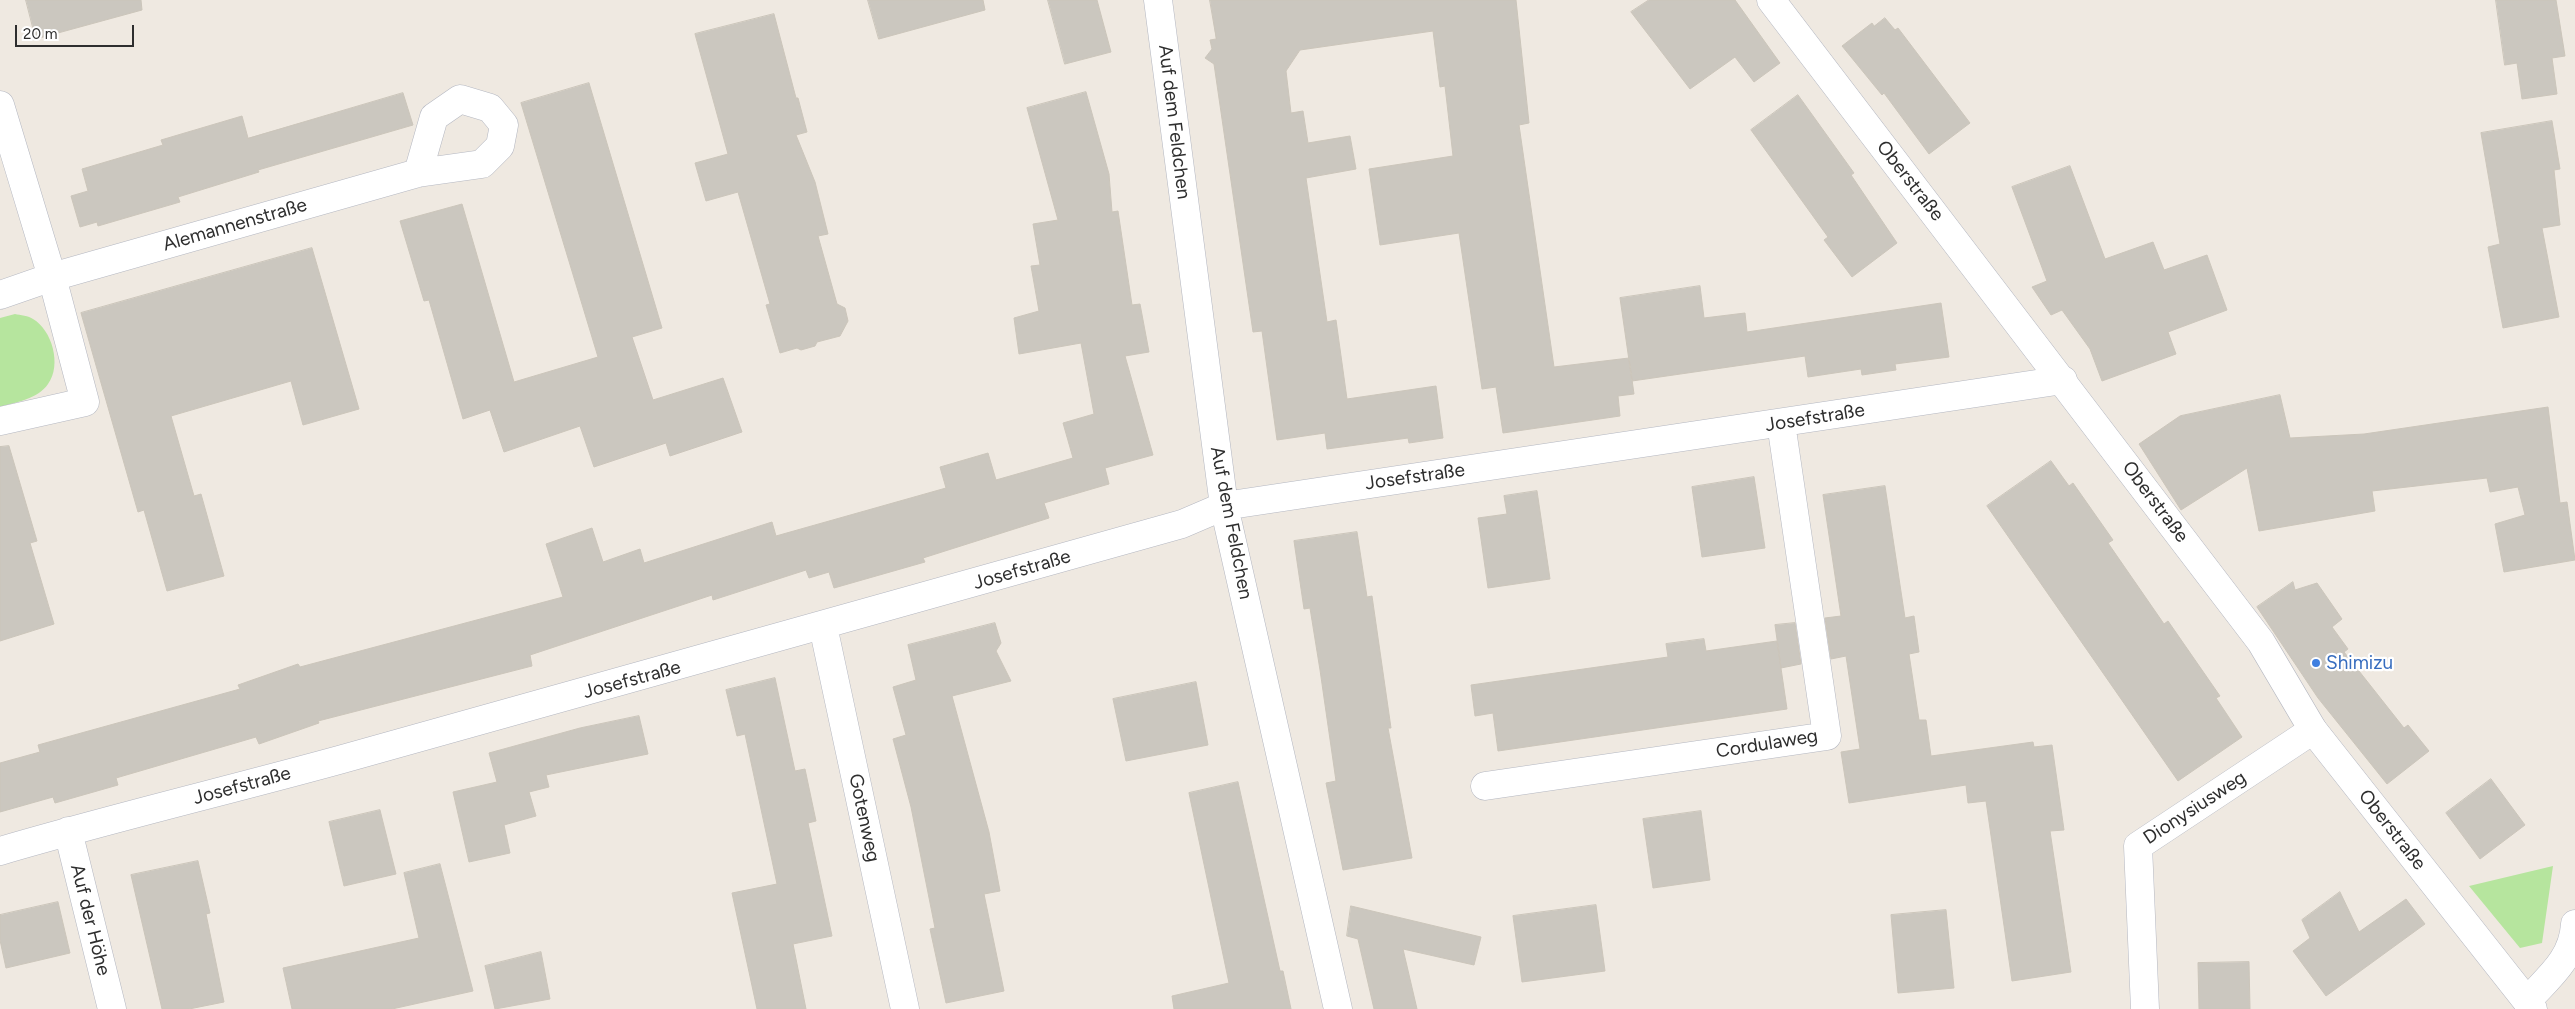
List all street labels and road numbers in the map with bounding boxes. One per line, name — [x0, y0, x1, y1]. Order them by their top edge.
street label: Auf dem Feldchen — [1153, 44, 1195, 200]
street label: Oberstraße — [1871, 136, 1949, 226]
street label: Alemannenstraße — [160, 194, 310, 256]
street label: Josefstraße — [1764, 399, 1866, 437]
street label: Auf dem Feldchen — [1205, 445, 1257, 601]
street label: Oberstraße — [2117, 457, 2193, 547]
street label: Josefstraße — [1364, 459, 1466, 495]
street label: Josefstraße — [971, 545, 1073, 595]
street label: Josefstraße — [581, 656, 683, 704]
street label: Cordulaweg — [1714, 725, 1820, 763]
street label: Josefstraße — [191, 762, 293, 810]
street label: Dionysiusweg — [2139, 766, 2251, 850]
street label: Gotenweg — [844, 772, 884, 864]
street label: Oberstraße — [2353, 785, 2431, 875]
street label: Auf der Höhe — [65, 862, 115, 978]

